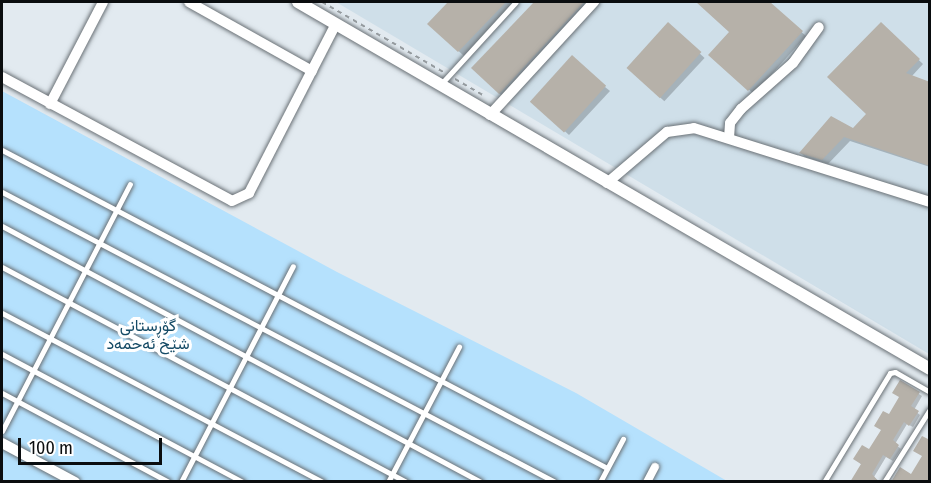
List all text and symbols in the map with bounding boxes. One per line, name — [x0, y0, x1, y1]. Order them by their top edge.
park label: گۆڕستانی شێخ ئەحمەد — [106, 316, 190, 354]
scale bar — [21, 426, 165, 464]
text: 100 m — [29, 437, 73, 459]

